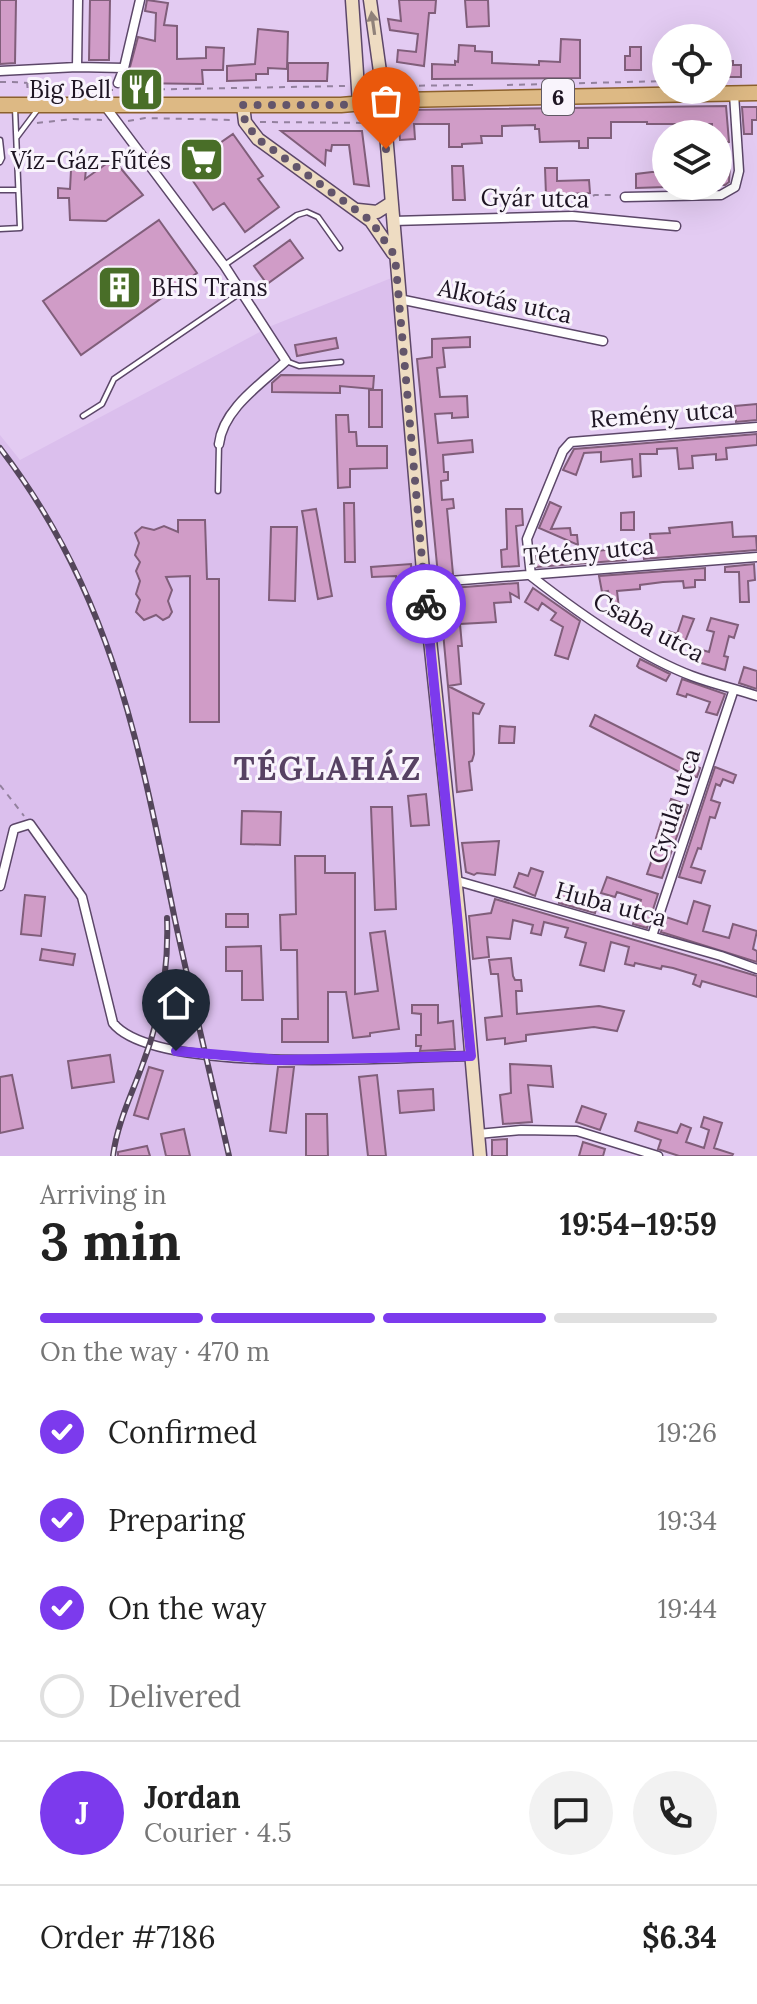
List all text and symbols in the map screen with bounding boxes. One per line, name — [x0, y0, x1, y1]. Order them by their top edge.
one-way arrow — [366, 10, 379, 35]
map controls — [652, 24, 732, 200]
button: locate — [652, 24, 732, 104]
restaurant icon: Big Bell — [118, 65, 166, 113]
pin — [352, 67, 420, 149]
place label: Big Bell — [29, 74, 111, 105]
icon: bag — [364, 79, 408, 123]
road number: 6 — [542, 79, 574, 115]
button: layers — [652, 120, 732, 200]
supermarket icon: Víz-Gáz-Fűtés — [178, 136, 226, 184]
place label: Víz-Gáz-Fűtés — [10, 145, 171, 176]
street label: Gyár utca — [480, 182, 590, 214]
building icon: BHS Trans — [96, 263, 144, 311]
street label: Alkotás utca — [434, 271, 575, 330]
place label: BHS Trans — [151, 272, 268, 303]
street label: Remény utca — [589, 393, 735, 435]
street label: Tétény utca — [522, 530, 656, 572]
courier — [386, 564, 466, 644]
icon: bike — [404, 582, 448, 626]
street label: Csaba utca — [588, 585, 710, 669]
street label: Gyula utca — [641, 745, 707, 867]
district label: TÉGLAHÁZ — [234, 748, 422, 789]
street label: Huba utca — [552, 874, 670, 934]
pin — [142, 969, 210, 1051]
icon: home — [154, 981, 198, 1025]
text: Arriving in — [40, 1178, 167, 1211]
text: 19:54–19:59 — [560, 1205, 717, 1243]
text: 3 min — [40, 1208, 181, 1274]
text: On the way · 470 m — [40, 1335, 270, 1368]
icon: check — [40, 1410, 84, 1454]
text: Confirmed — [108, 1413, 257, 1451]
text: 19:26 — [657, 1416, 717, 1449]
icon: check — [40, 1498, 84, 1542]
text: Preparing — [108, 1501, 245, 1539]
text: 19:34 — [657, 1504, 717, 1537]
icon: check — [40, 1586, 84, 1630]
text: On the way — [108, 1589, 266, 1627]
text: 19:44 — [658, 1592, 717, 1625]
text: Delivered — [108, 1677, 241, 1715]
button: chat — [529, 1771, 613, 1855]
button: phone — [633, 1771, 717, 1855]
text: Jordan — [144, 1778, 241, 1816]
text: J — [75, 1794, 89, 1832]
text: Courier · 4.5 — [144, 1816, 292, 1849]
text: Order #7186 — [40, 1918, 216, 1956]
text: $6.34 — [642, 1918, 717, 1956]

